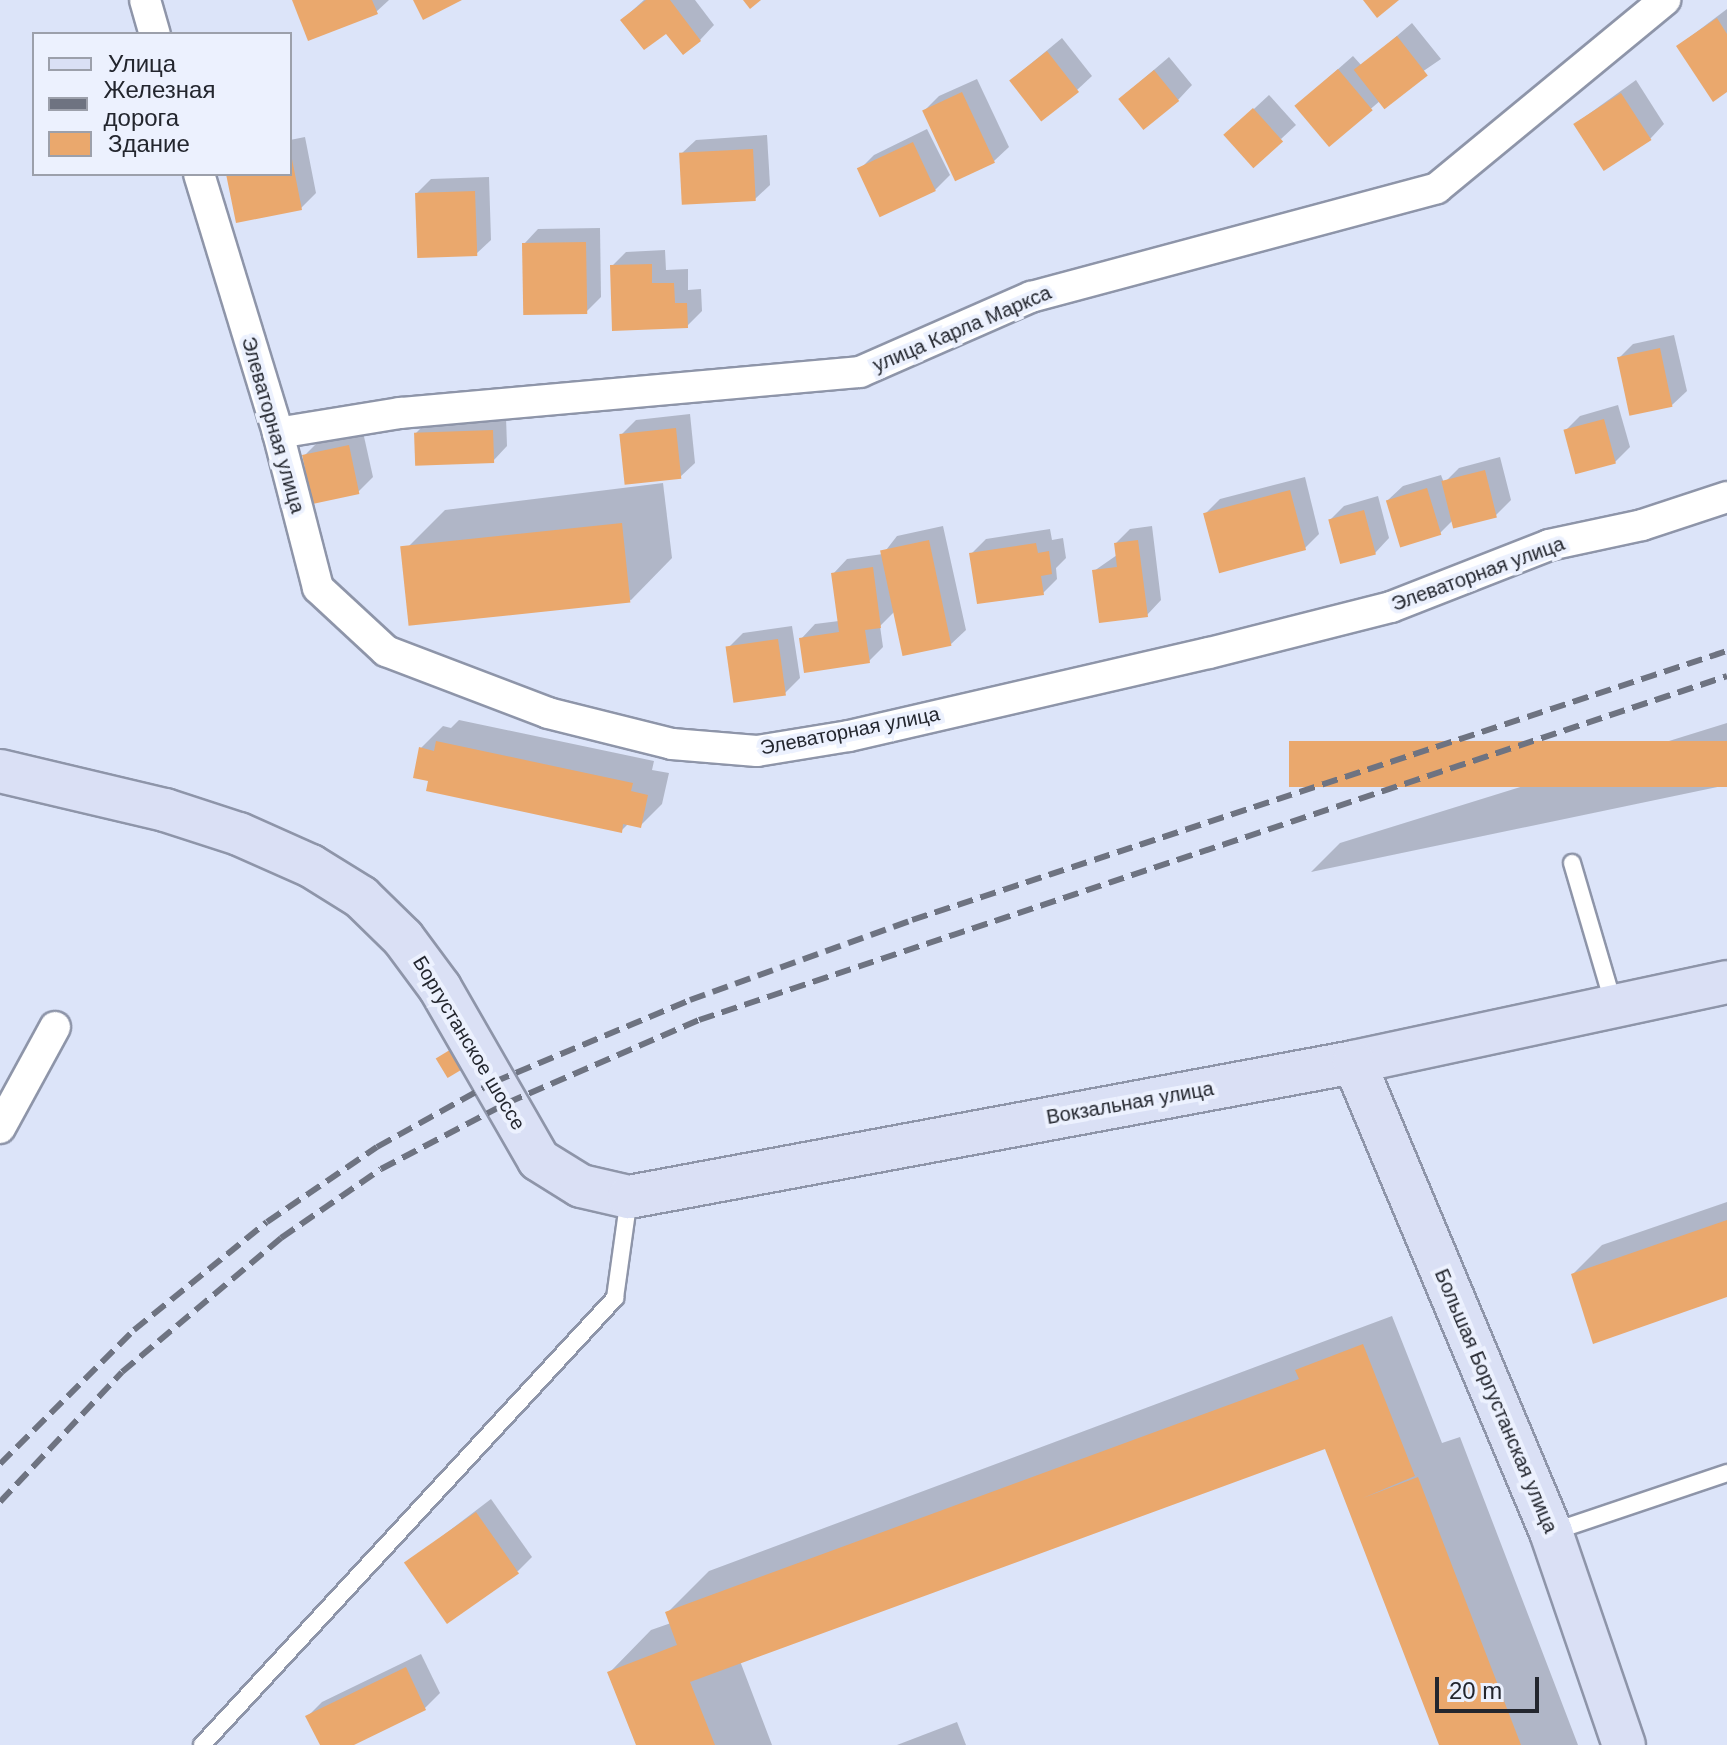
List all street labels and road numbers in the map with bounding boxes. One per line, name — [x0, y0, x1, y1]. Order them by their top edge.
street label: улица Карла Маркса — [869, 281, 1055, 377]
street label: Элеваторная улица — [236, 334, 310, 516]
street label: Элеваторная улица — [1388, 532, 1568, 616]
street label: Элеваторная улица — [758, 702, 942, 760]
street label: Боргустанское шоссе — [408, 952, 530, 1134]
street label: Вокзальная улица — [1045, 1076, 1215, 1130]
street label: Большая Боргустанская улица — [1429, 1265, 1563, 1537]

